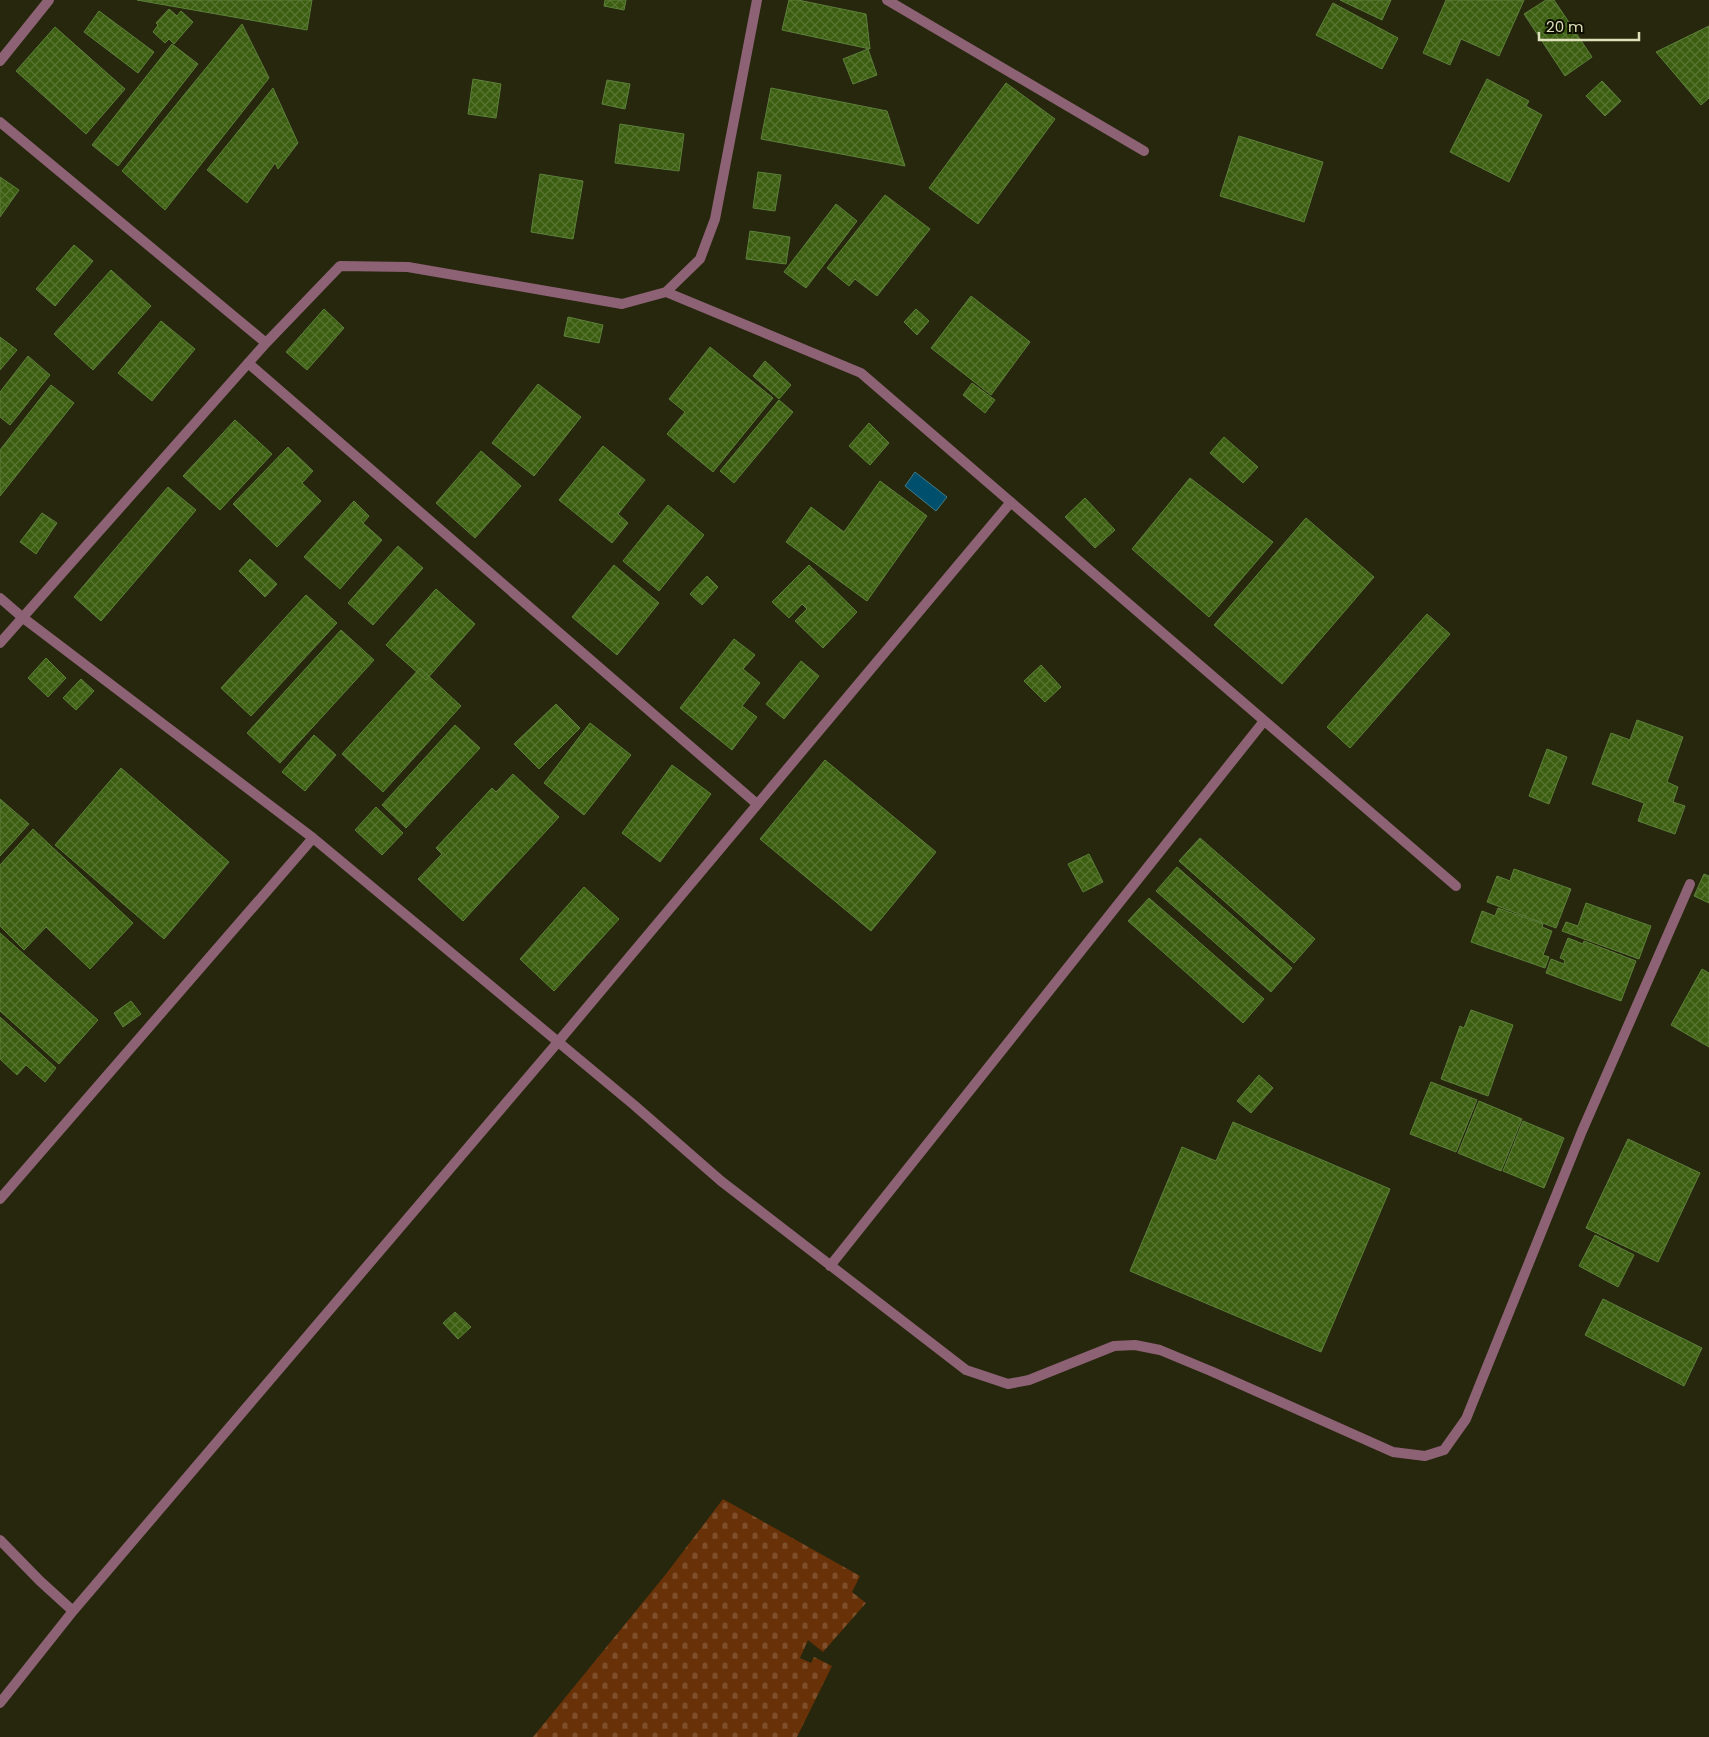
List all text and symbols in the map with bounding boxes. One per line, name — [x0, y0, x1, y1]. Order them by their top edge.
scale bar — [1539, 10, 1639, 42]
text: 20 m — [1546, 16, 1584, 37]

